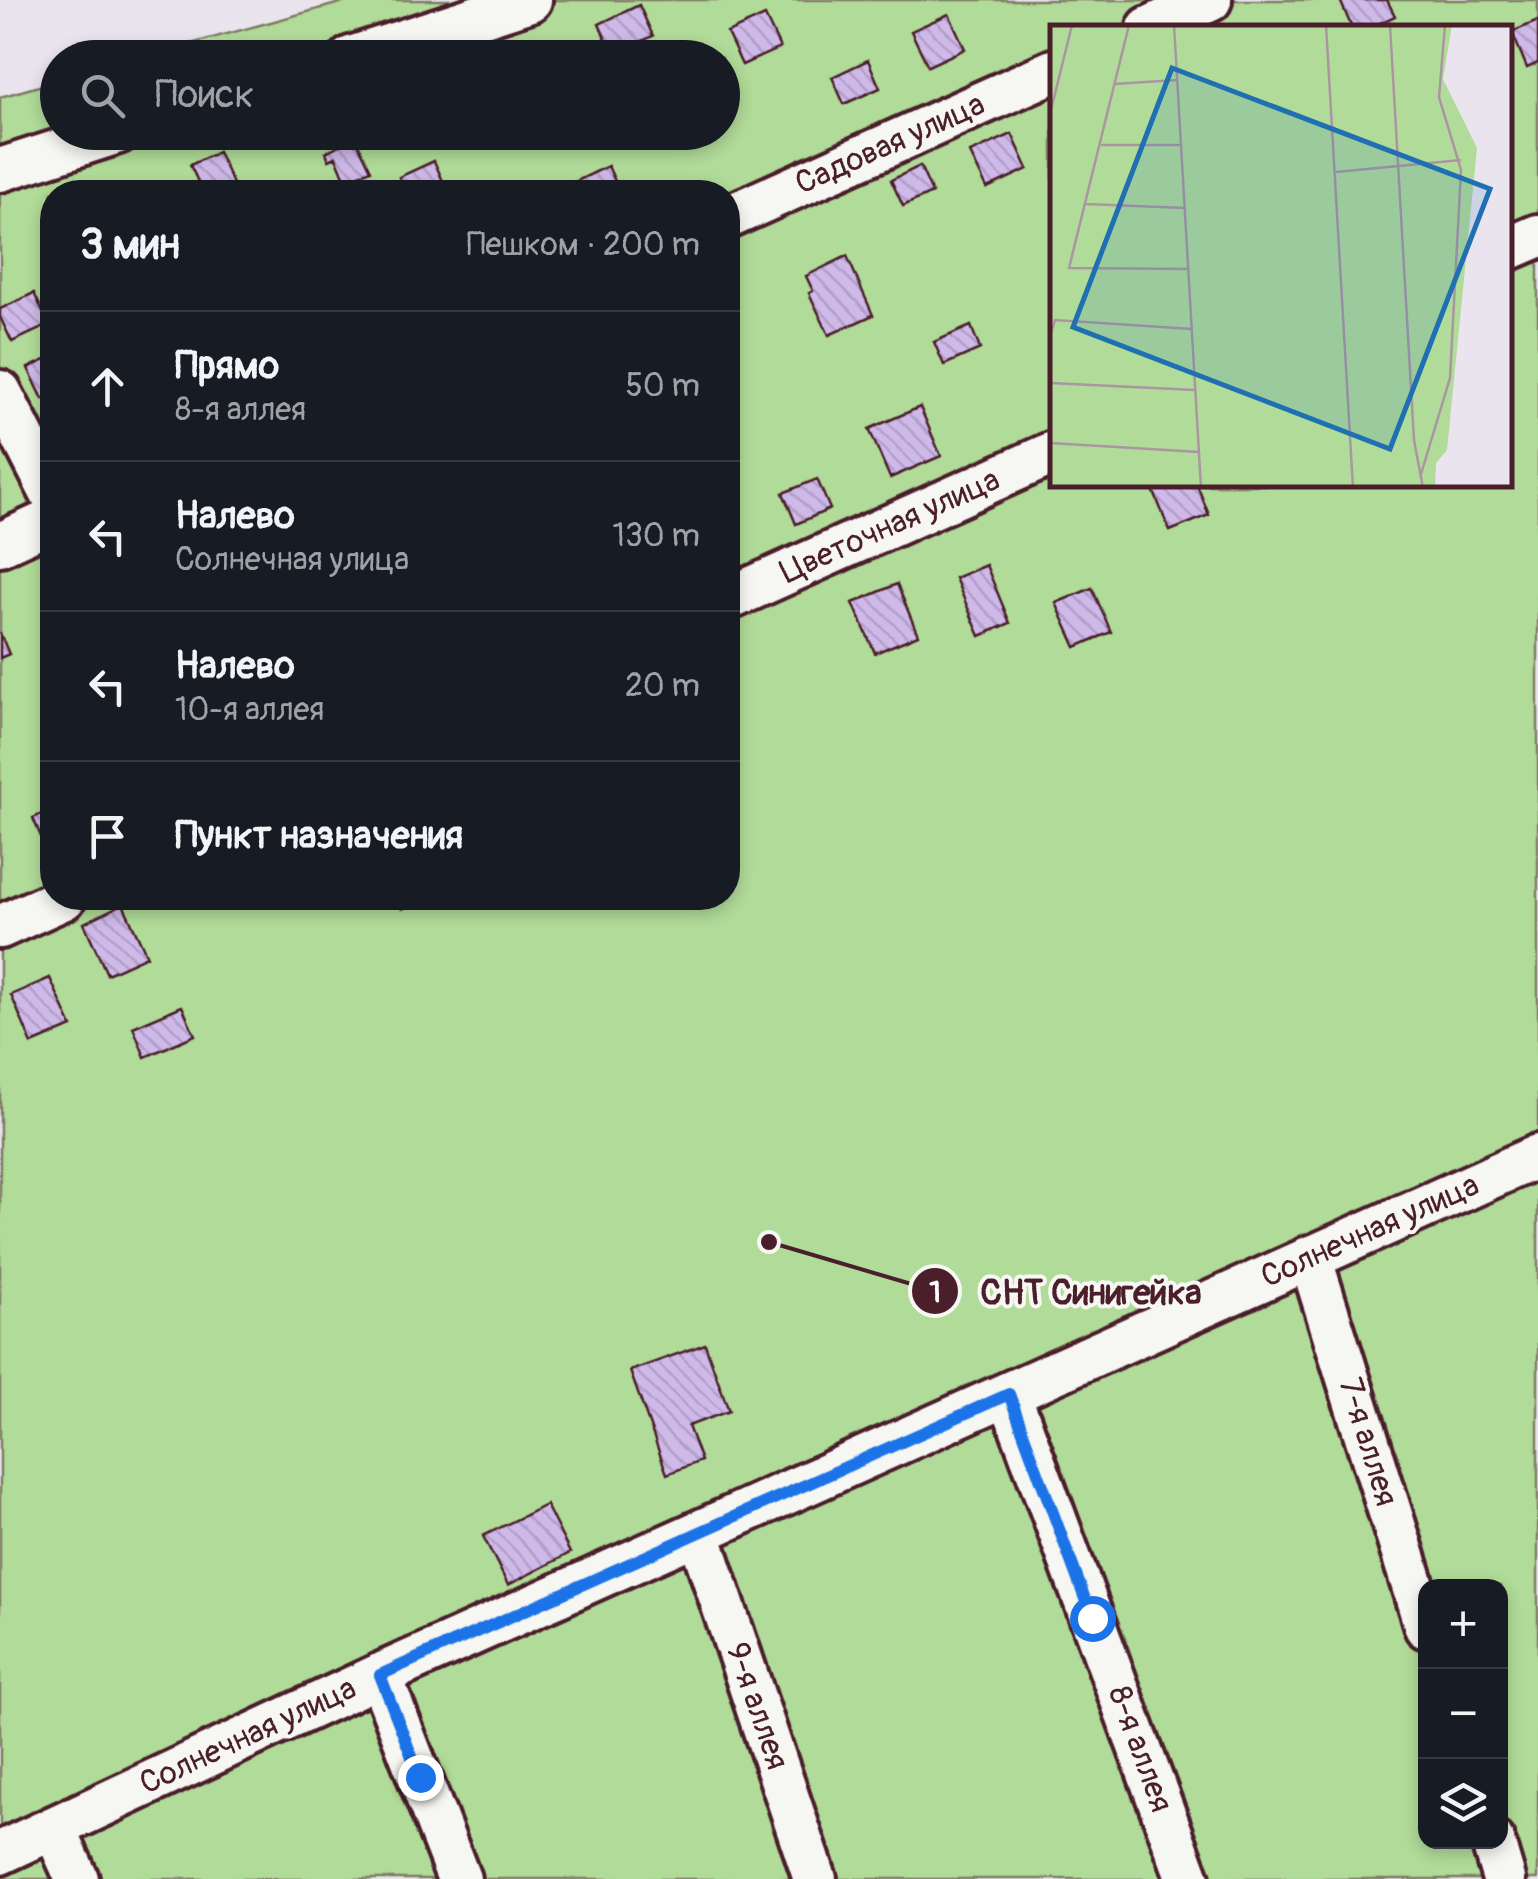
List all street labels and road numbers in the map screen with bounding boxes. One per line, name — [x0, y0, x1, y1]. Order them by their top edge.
street label: Садовая улица — [789, 84, 991, 204]
street label: Цветочная улица — [774, 460, 1006, 592]
street label: Солнечная улица — [1255, 1165, 1485, 1297]
street label: 7-я аллея — [1330, 1373, 1406, 1511]
street label: 9-я аллея — [717, 1637, 797, 1775]
street label: Солнечная улица — [133, 1668, 363, 1804]
street label: 8-я аллея — [1099, 1681, 1181, 1817]

